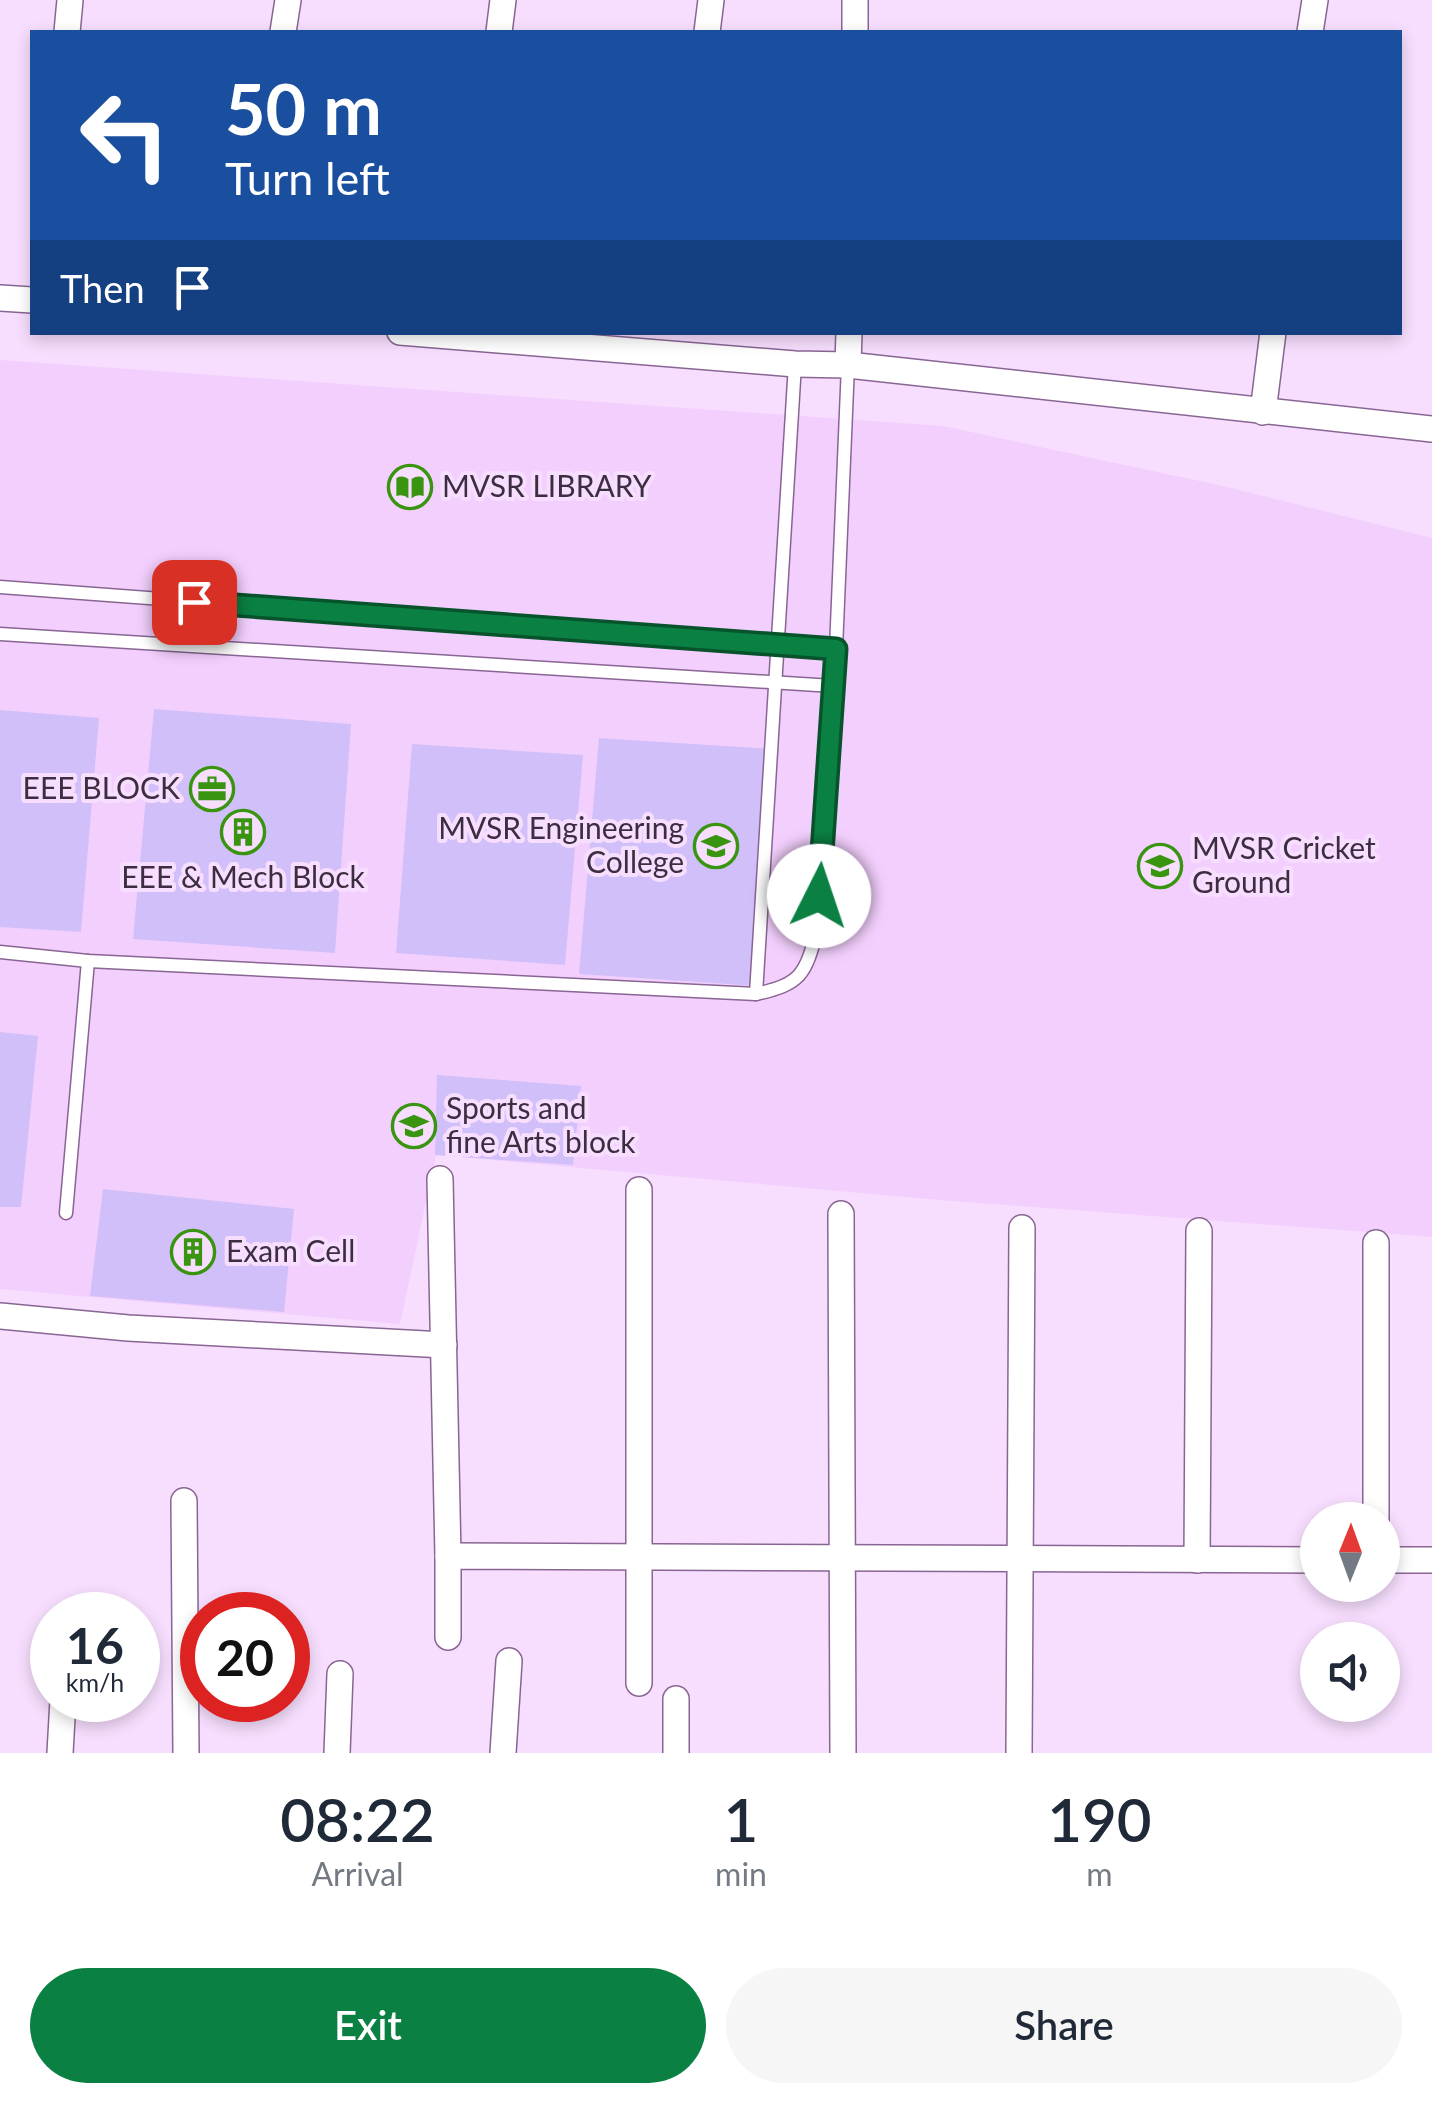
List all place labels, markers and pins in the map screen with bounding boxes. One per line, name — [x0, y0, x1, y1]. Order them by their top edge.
library icon: MVSR LIBRARY — [387, 464, 433, 510]
place label: MVSR LIBRARY — [442, 467, 652, 503]
pin — [152, 560, 237, 645]
office icon: EEE BLOCK — [189, 766, 235, 812]
place label: EEE BLOCK — [23, 769, 180, 805]
building icon: EEE & Mech Block — [220, 809, 266, 855]
place label: MVSR Engineering College — [438, 809, 684, 879]
school or university icon: MVSR Engineering College — [693, 823, 739, 869]
place label: MVSR Cricket Ground — [1192, 829, 1376, 899]
school or university icon: MVSR Cricket Ground — [1137, 843, 1183, 889]
place label: EEE & Mech Block — [121, 858, 365, 894]
place label: Sports and fine Arts block — [446, 1089, 636, 1159]
school or university icon: Sports and fine Arts block — [391, 1103, 437, 1149]
building icon: Exam Cell — [170, 1229, 216, 1275]
place label: Exam Cell — [226, 1232, 355, 1268]

